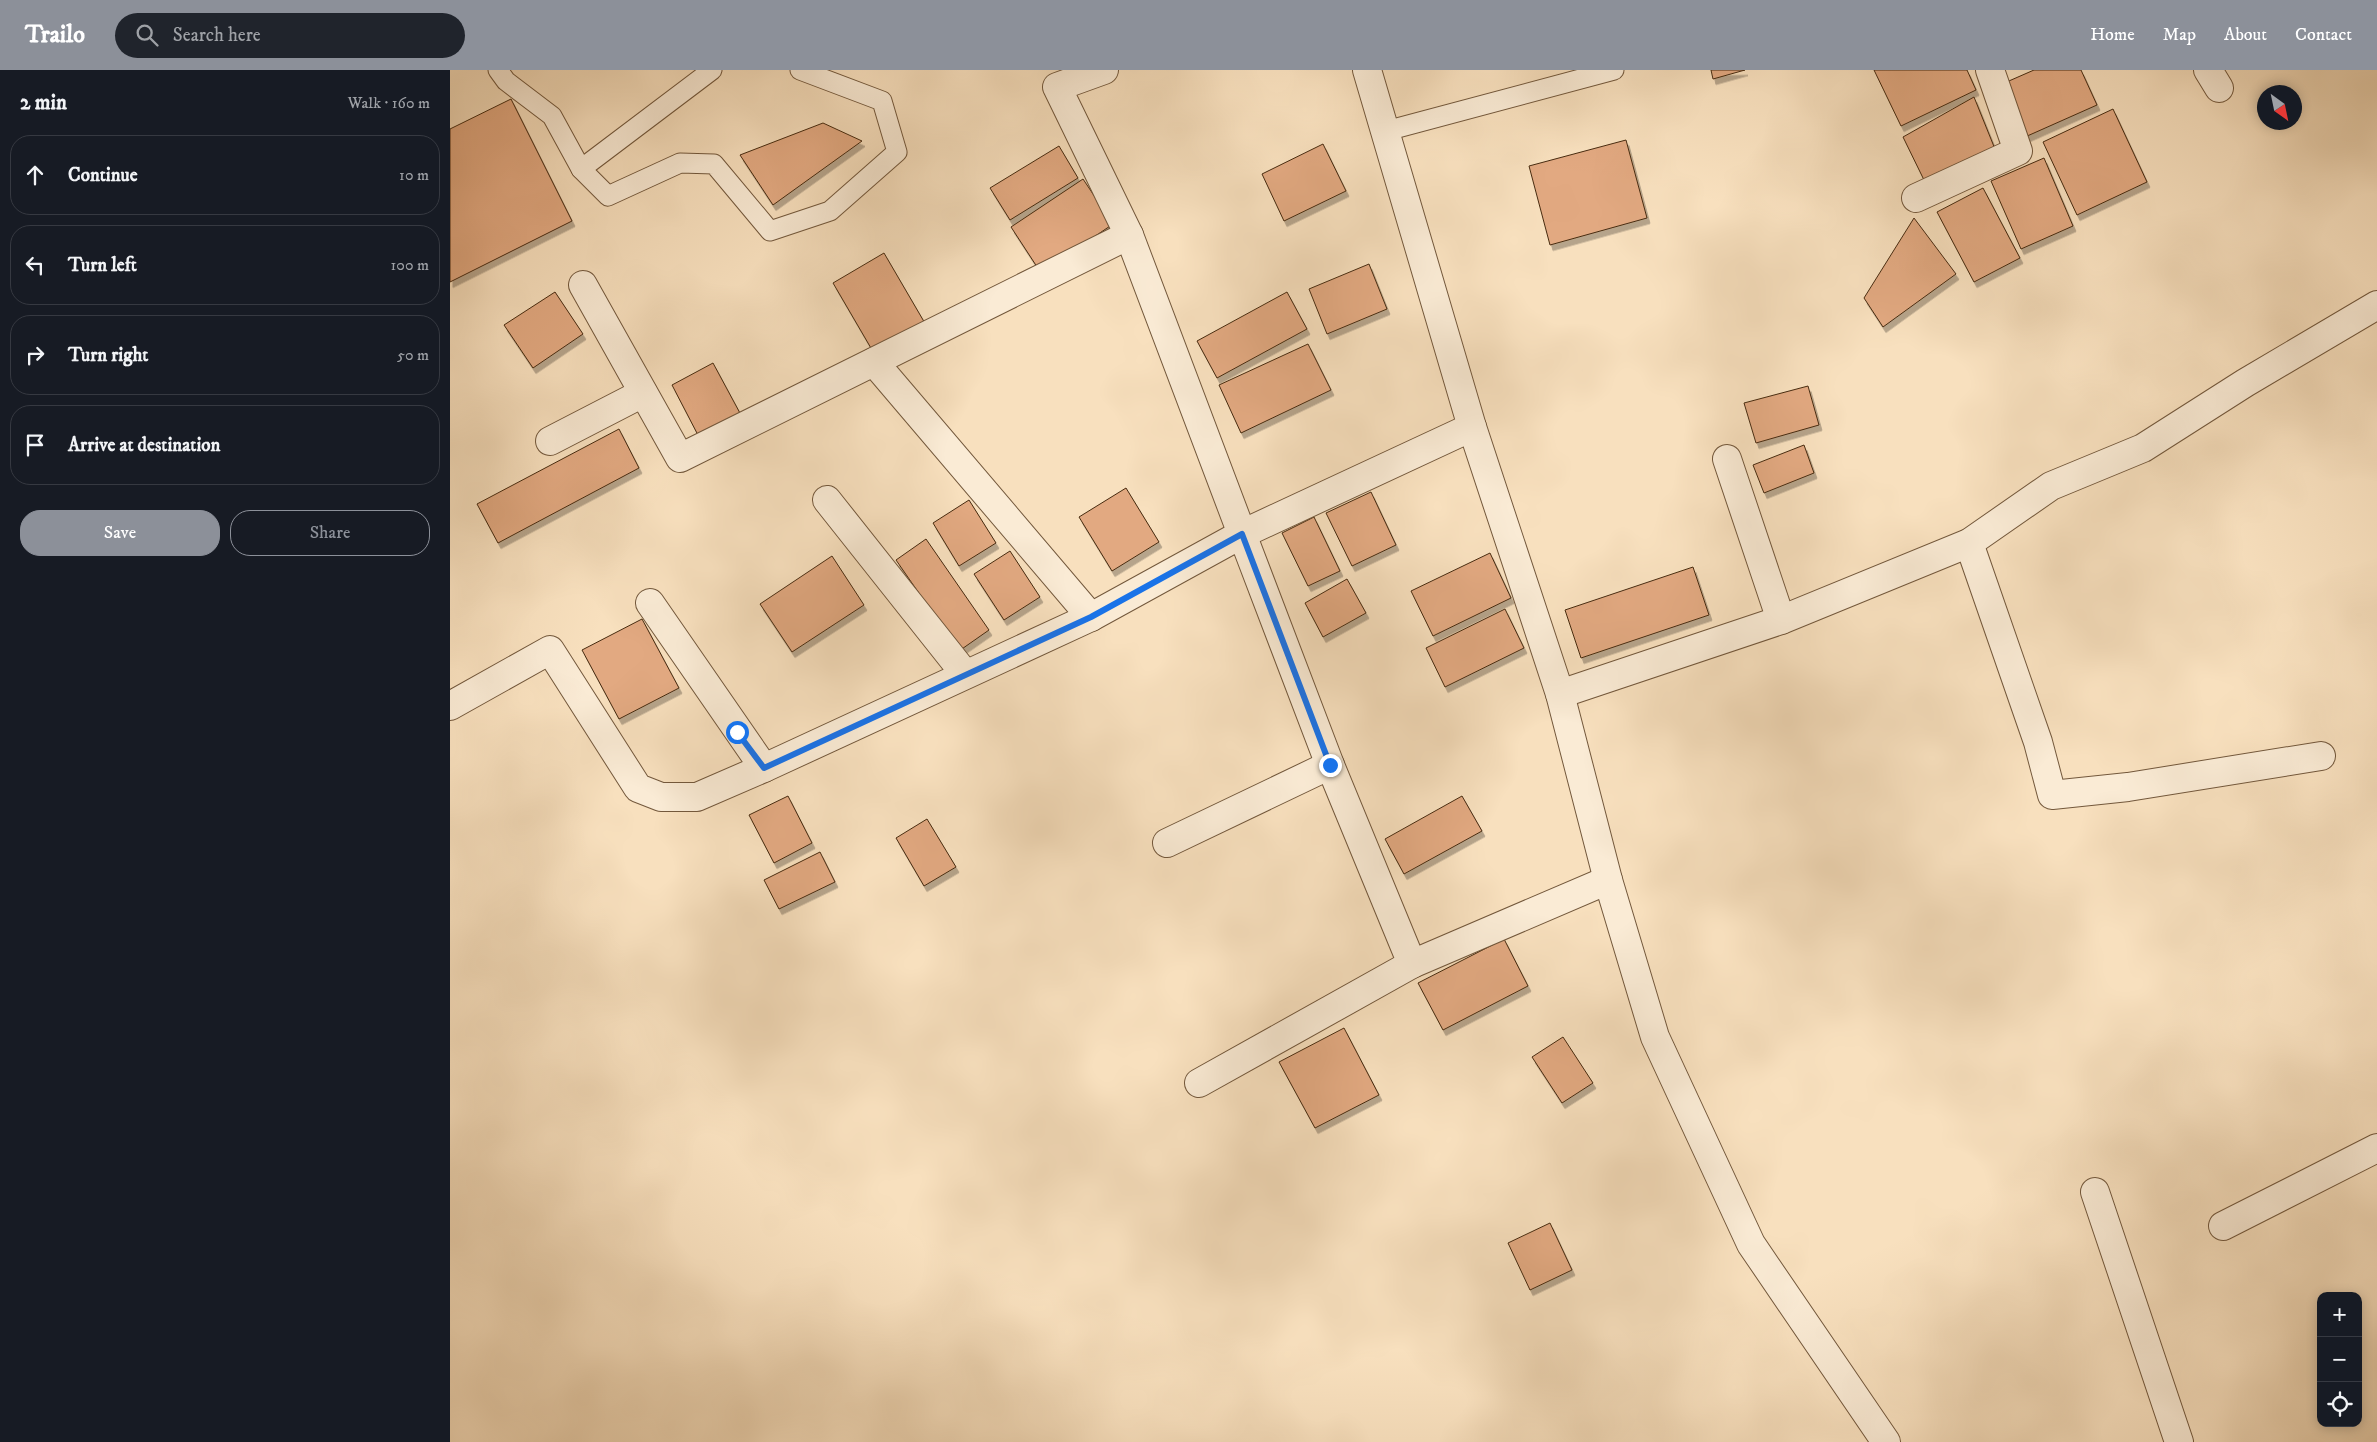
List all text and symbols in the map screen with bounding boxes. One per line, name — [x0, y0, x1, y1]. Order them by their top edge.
search box — [115, 13, 465, 58]
text: Trailo — [25, 20, 85, 50]
icon: search — [133, 21, 161, 49]
text: Search here — [173, 24, 261, 47]
text: Home — [2090, 24, 2135, 46]
text: Map — [2163, 24, 2196, 46]
text: About — [2224, 24, 2267, 46]
text: Contact — [2295, 24, 2352, 46]
north arrow — [2257, 85, 2302, 130]
text: 2 min — [20, 90, 67, 116]
text: Walk · 160 m — [348, 93, 430, 113]
icon: ahead — [21, 161, 49, 189]
text: Continue — [68, 164, 138, 187]
text: 10 m — [399, 165, 429, 185]
icon: left — [21, 251, 49, 279]
text: Turn left — [68, 254, 137, 277]
text: 100 m — [391, 255, 429, 275]
icon: right — [21, 341, 49, 369]
text: Turn right — [68, 344, 148, 367]
text: 50 m — [397, 345, 429, 365]
icon: arrive — [21, 431, 49, 459]
text: Arrive at destination — [68, 434, 220, 457]
button: Save — [20, 510, 220, 556]
button: Share — [230, 510, 430, 556]
route start — [726, 721, 749, 744]
route end — [1319, 754, 1342, 777]
map controls — [2317, 1292, 2362, 1427]
button: + — [2317, 1292, 2362, 1337]
button: − — [2317, 1337, 2362, 1382]
button: locate — [2317, 1382, 2362, 1427]

